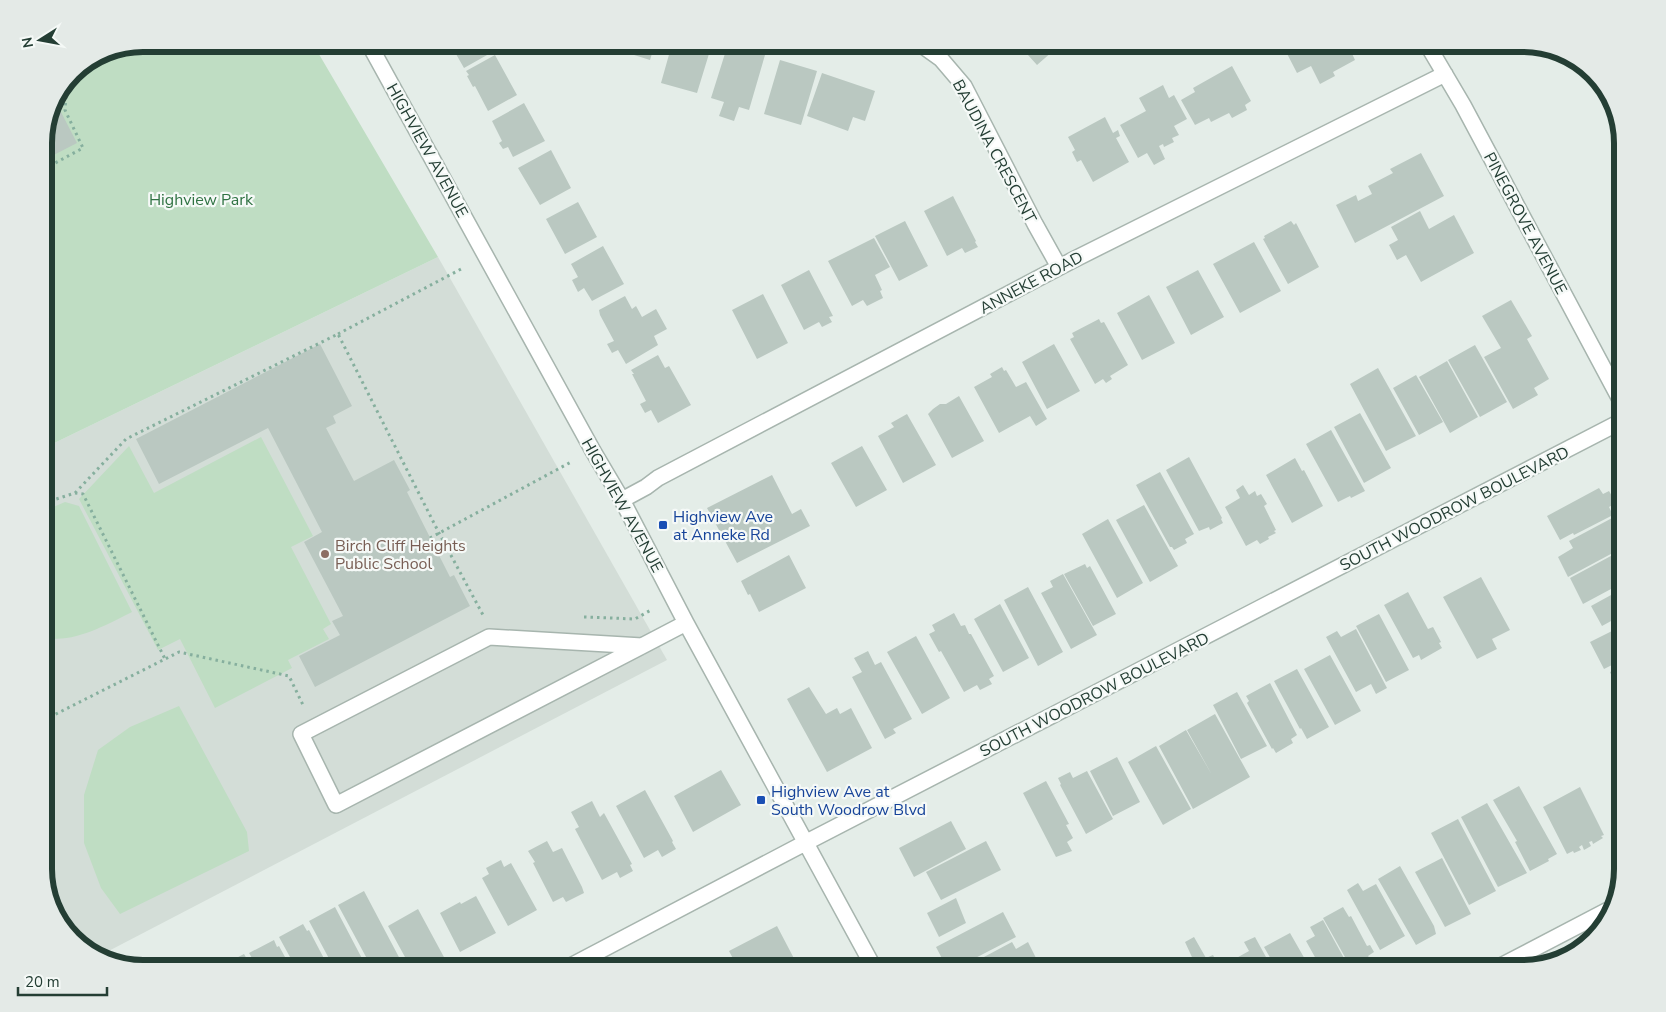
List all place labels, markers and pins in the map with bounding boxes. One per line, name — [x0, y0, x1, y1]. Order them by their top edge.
place label: Highview Ave at Anneke Rd — [673, 506, 773, 546]
marker: Highview Ave at Anneke Rd — [657, 519, 669, 531]
place label: Birch Cliff Heights Public School — [335, 535, 466, 575]
marker: Birch Cliff Heights Public School — [319, 548, 331, 560]
place label: Highview Ave at South Woodrow Blvd — [771, 781, 926, 821]
marker: Highview Ave at South Woodrow Blvd — [755, 794, 767, 806]

